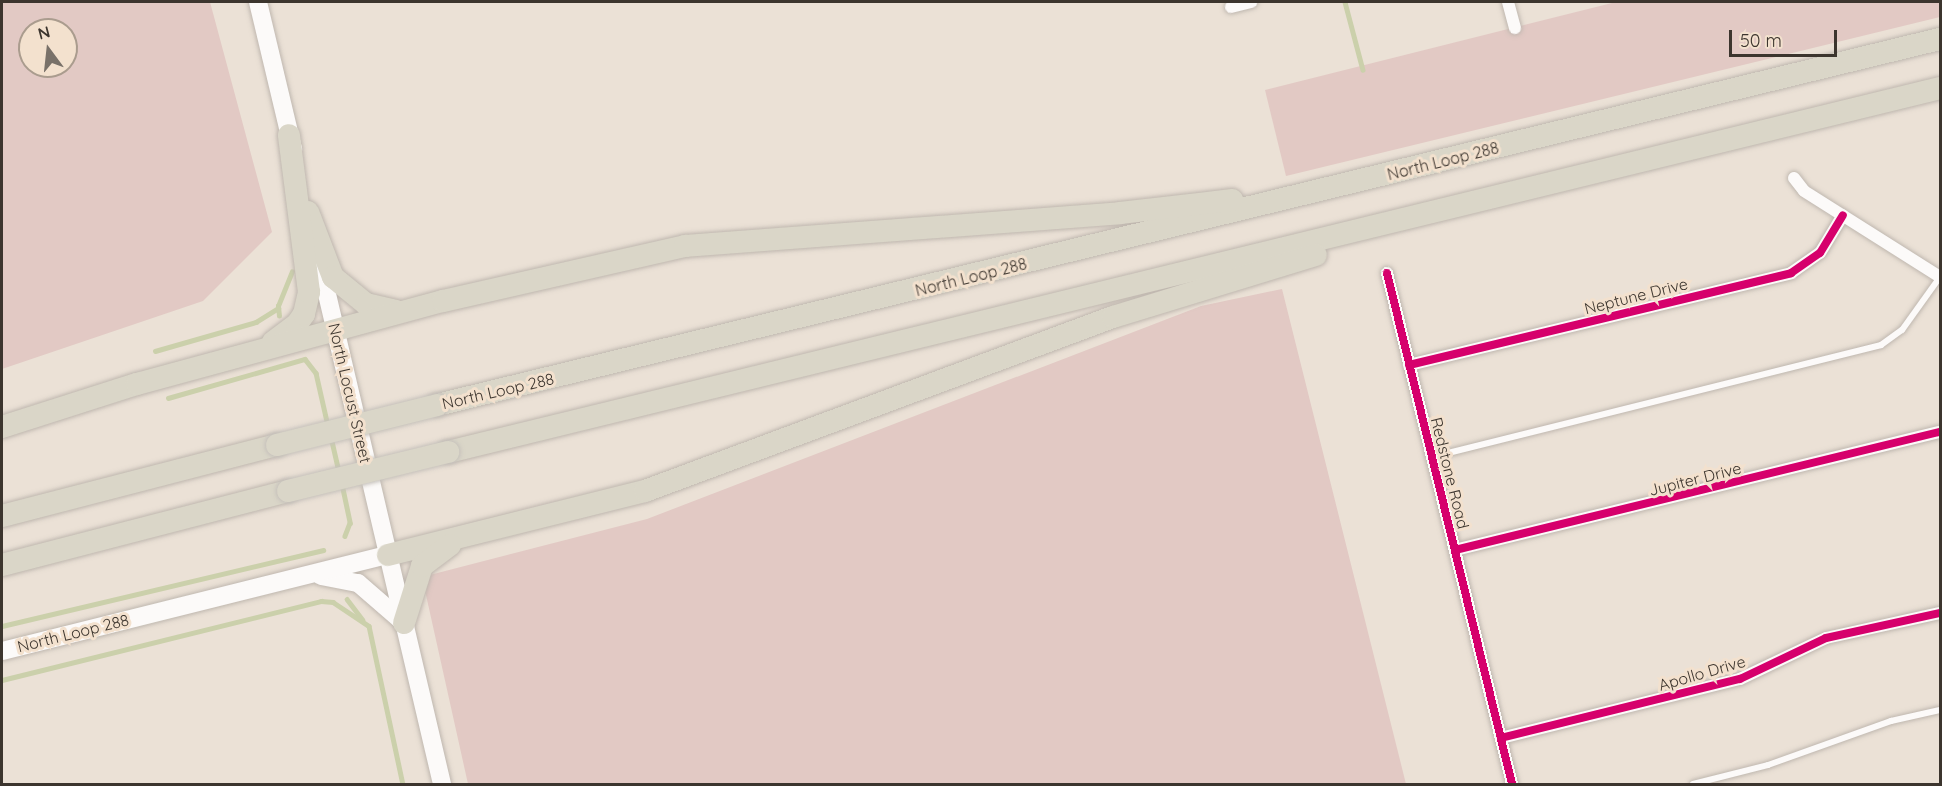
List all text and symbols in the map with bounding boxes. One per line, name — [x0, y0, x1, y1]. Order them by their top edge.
north arrow — [18, 18, 78, 78]
scale bar — [1732, 18, 1840, 56]
text: N — [36, 21, 52, 44]
text: 50 m — [1740, 29, 1782, 52]
street label: North Loop 288 — [1385, 138, 1501, 184]
street label: North Loop 288 — [913, 254, 1029, 300]
street label: Neptune Drive — [1582, 274, 1690, 318]
street label: North Locust Street — [325, 321, 375, 465]
street label: North Loop 288 — [440, 369, 556, 413]
street label: Redstone Road — [1427, 415, 1473, 531]
street label: Jupiter Drive — [1647, 458, 1743, 500]
street label: North Loop 288 — [15, 610, 131, 656]
street label: Apollo Drive — [1656, 651, 1748, 695]

